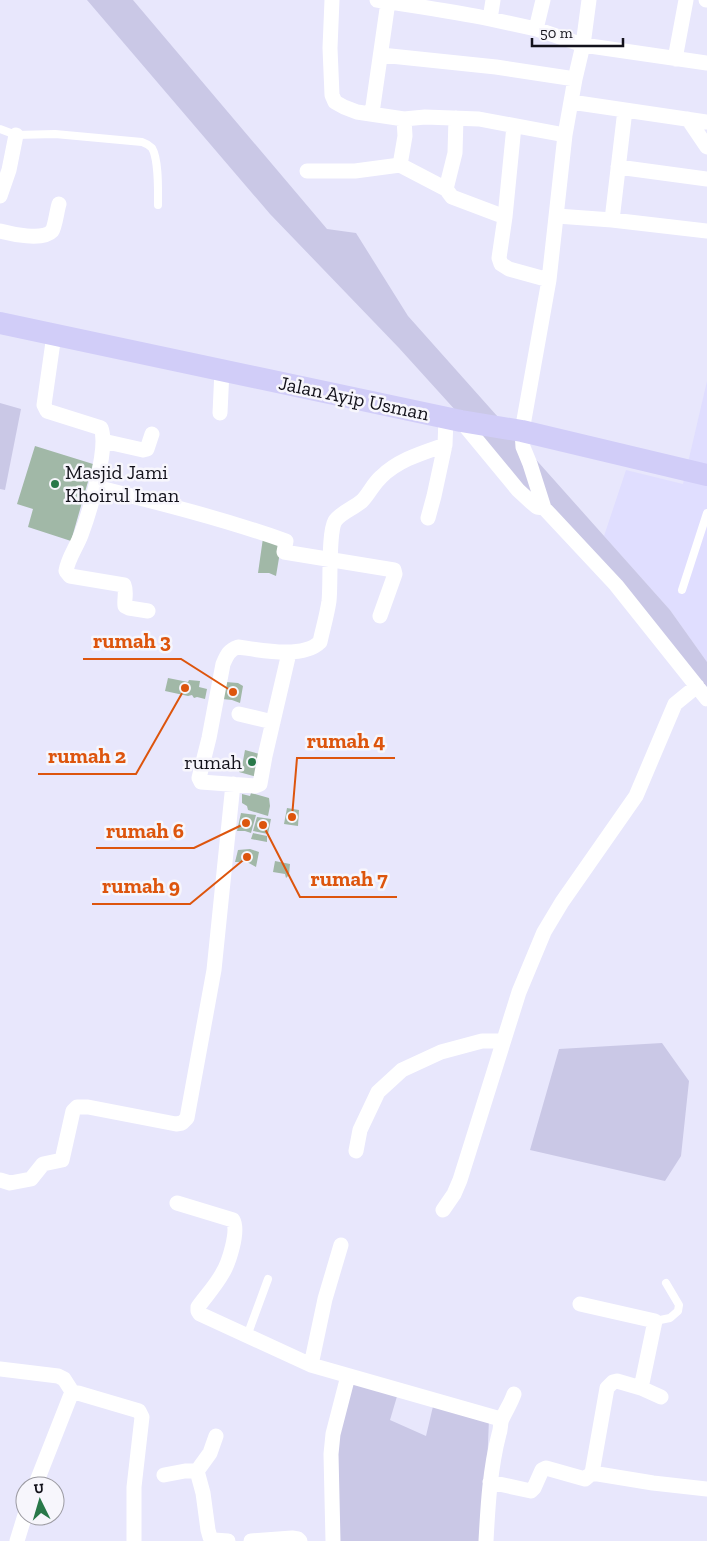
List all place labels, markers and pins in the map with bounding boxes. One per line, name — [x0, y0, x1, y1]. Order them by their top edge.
place label: Masjid Jami Khoirul Iman — [65, 460, 180, 507]
marker: Masjid Jami Khoirul Iman — [49, 478, 61, 490]
callout: rumah 3 — [83, 623, 181, 659]
callout: rumah 4 — [297, 722, 395, 758]
callout: rumah 2 — [38, 738, 136, 774]
place label: rumah — [184, 750, 243, 774]
marker: rumah — [246, 756, 258, 768]
callout: rumah 6 — [96, 812, 194, 848]
callout: rumah 7 — [300, 861, 397, 897]
callout: rumah 9 — [92, 868, 190, 904]

